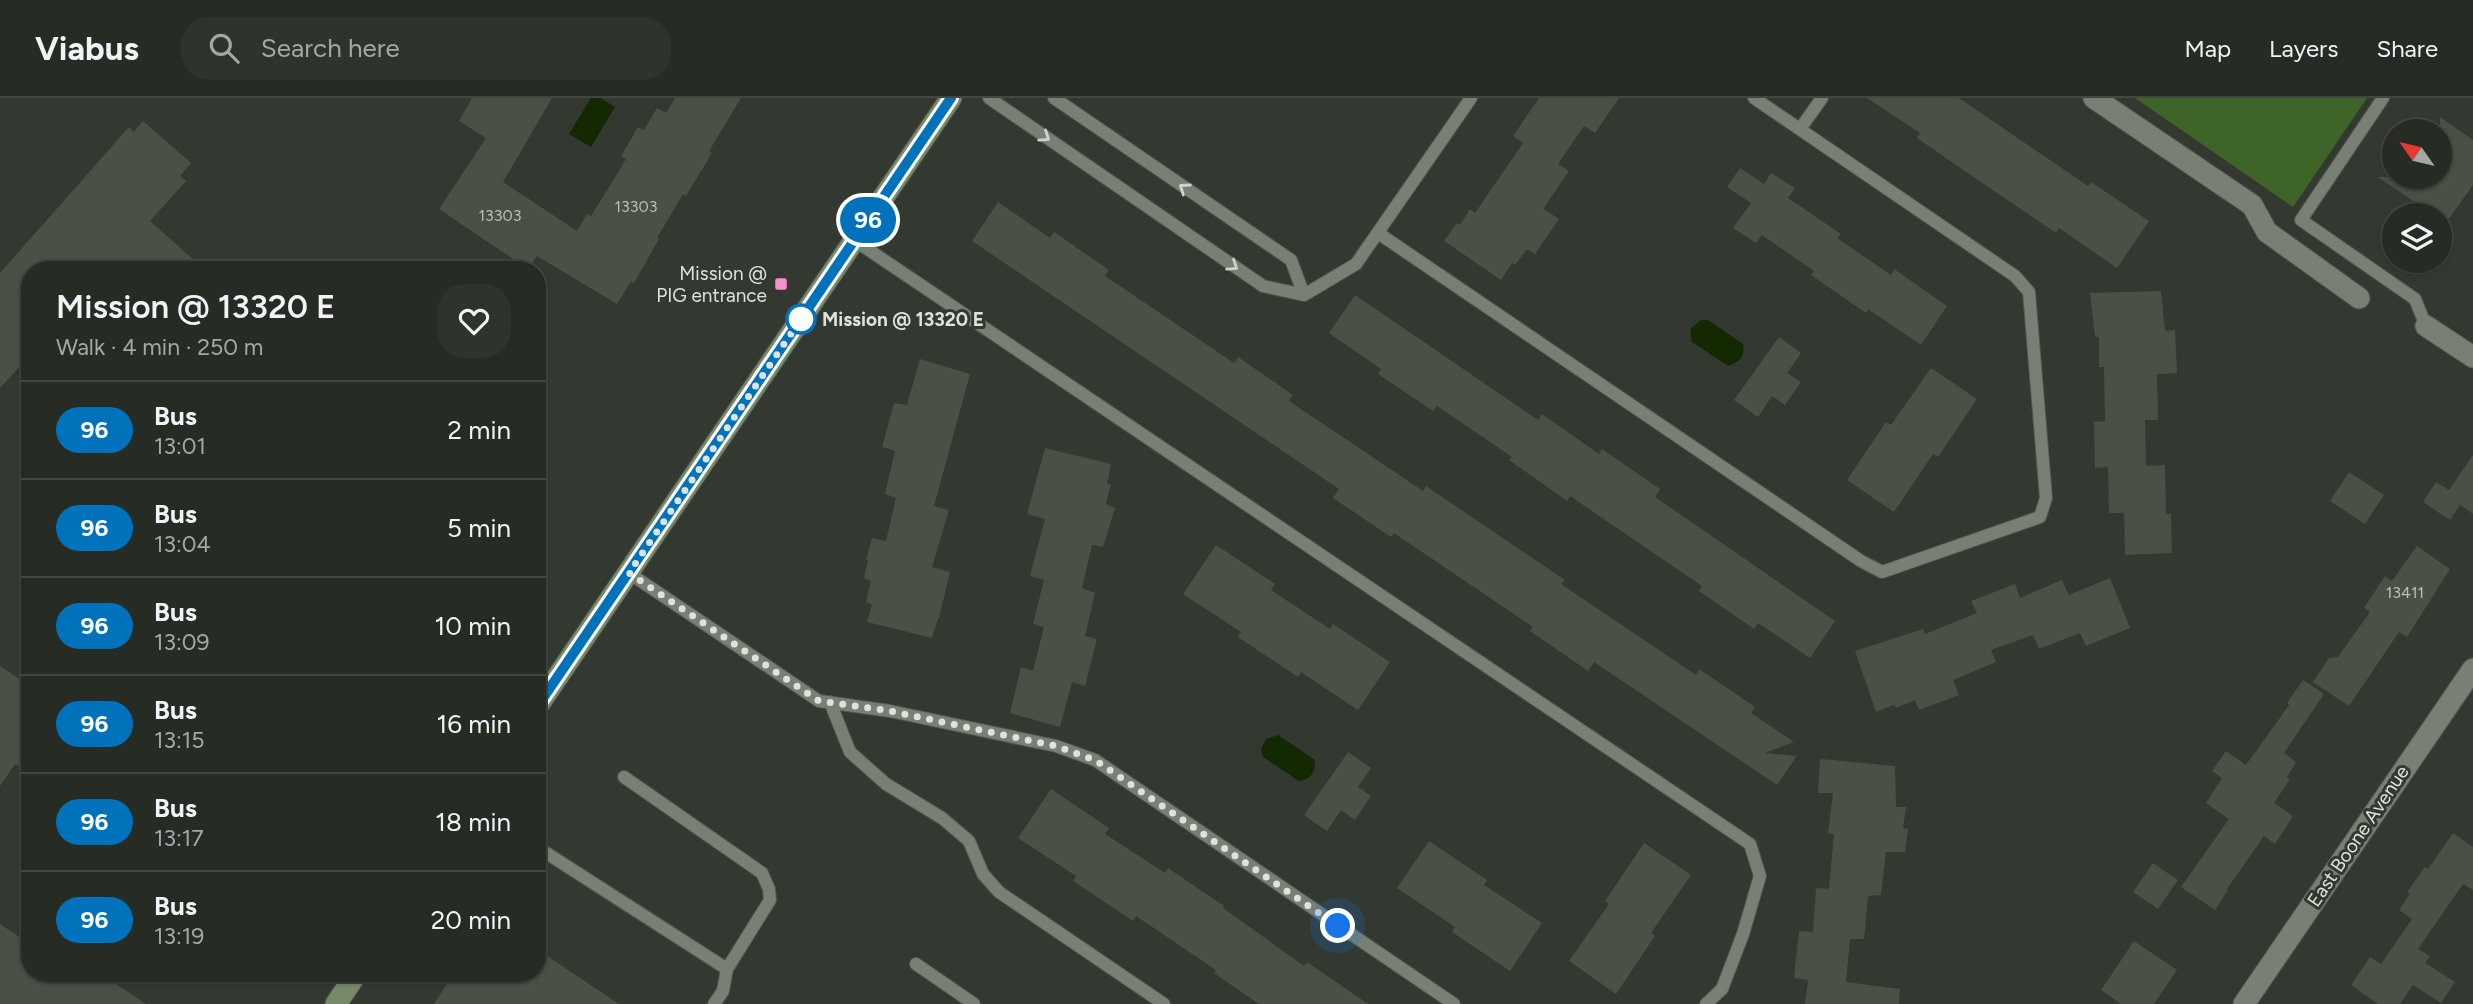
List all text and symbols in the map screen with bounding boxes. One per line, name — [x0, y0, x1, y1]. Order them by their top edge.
search box — [181, 17, 671, 80]
text: Viabus — [35, 29, 139, 68]
icon: search — [205, 29, 243, 67]
text: Search here — [261, 32, 400, 64]
text: Map — [2184, 34, 2231, 63]
text: Layers — [2269, 34, 2338, 63]
text: Share — [2376, 34, 2438, 63]
north arrow — [2382, 119, 2452, 189]
map controls — [2382, 119, 2452, 273]
one-way arrow — [1037, 129, 1050, 141]
one-way arrow — [1179, 184, 1192, 196]
house number: 13303 — [615, 197, 657, 216]
line badge: 96 — [836, 197, 900, 243]
button: layers — [2382, 203, 2452, 273]
text: 96 — [854, 205, 882, 234]
house number: 13303 — [479, 206, 521, 225]
one-way arrow — [1225, 257, 1238, 270]
place label: Mission @ PIG entrance — [656, 262, 767, 307]
marker: Mission @ PIG entrance — [773, 276, 789, 292]
button: heart — [437, 284, 511, 358]
text: Mission @ 13320 E — [56, 287, 336, 326]
marker: Mission @ 13320 E — [786, 304, 816, 334]
place label: Mission @ 13320 E — [822, 308, 984, 331]
text: Walk · 4 min · 250 m — [56, 333, 263, 361]
text: Bus — [154, 400, 197, 432]
text: 2 min — [447, 414, 511, 446]
text: 96 — [81, 415, 108, 444]
text: 13:01 — [154, 432, 206, 460]
text: Bus — [154, 498, 197, 530]
text: 5 min — [447, 512, 511, 544]
text: 96 — [81, 513, 108, 542]
text: 13:04 — [154, 530, 211, 558]
house number: 13411 — [2386, 583, 2424, 602]
text: Bus — [154, 596, 197, 628]
text: 10 min — [435, 610, 511, 642]
text: 96 — [81, 611, 108, 640]
text: 13:09 — [154, 628, 210, 656]
text: Bus — [154, 694, 197, 726]
text: 16 min — [436, 708, 511, 740]
text: 96 — [81, 709, 108, 738]
text: 13:15 — [154, 726, 205, 754]
street label: East Boone Avenue — [2302, 761, 2414, 911]
text: Bus — [154, 792, 197, 824]
text: 18 min — [435, 806, 511, 838]
text: 96 — [81, 807, 108, 836]
text: 13:17 — [154, 824, 204, 852]
text: Bus — [154, 890, 197, 922]
text: 20 min — [431, 904, 511, 936]
text: 96 — [81, 905, 108, 934]
your location — [1320, 908, 1355, 943]
text: 13:19 — [154, 922, 204, 950]

